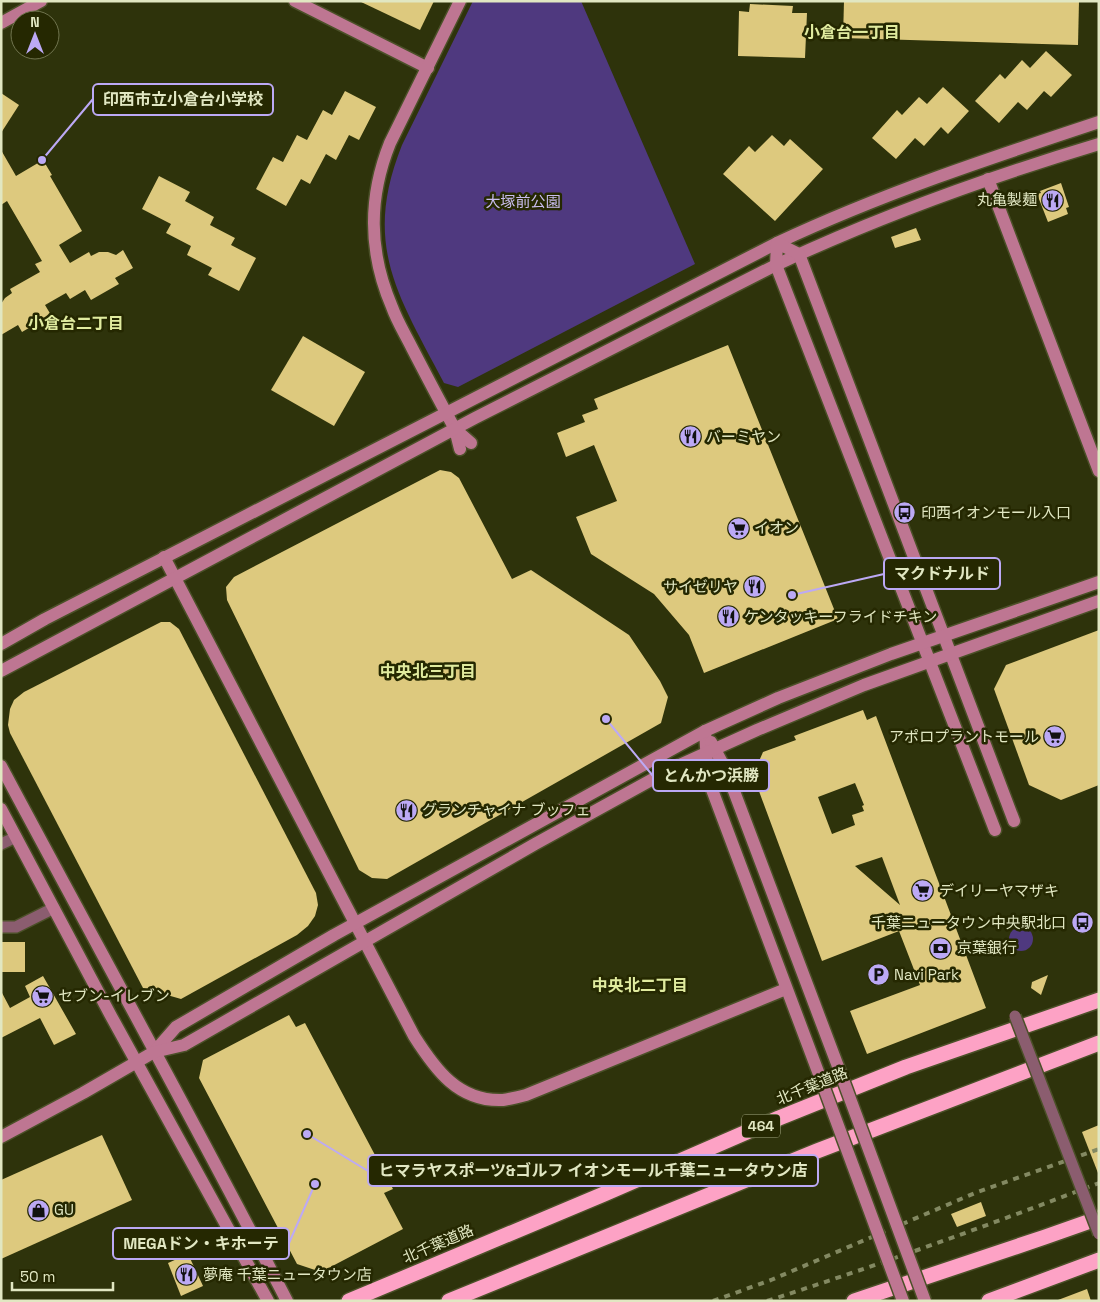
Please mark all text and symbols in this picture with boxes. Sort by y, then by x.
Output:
north arrow [10,10,60,60]
text: N [30,13,40,31]
district label: 小倉台一丁目 [804,22,900,43]
callout: 印西市立小倉台小学校 [93,84,273,115]
text: 印西市立小倉台小学校 [103,89,263,110]
restaurant icon: 丸亀製麺 [1041,188,1065,212]
place label: 丸亀製麺 [977,190,1037,209]
park label: 大塚前公園 [485,192,561,211]
district label: 小倉台二丁目 [28,313,124,334]
restaurant icon: バーミヤン [678,425,702,449]
place label: バーミヤン [706,427,781,446]
bus stop icon: 印西イオンモール入口 [893,501,917,525]
place label: 印西イオンモール入口 [921,503,1071,522]
supermarket icon: イオン [726,516,750,540]
place label: イオン [754,518,799,537]
callout: マクドナルド [884,558,1000,589]
text: マクドナルド [894,563,990,584]
restaurant icon: サイゼリヤ [742,575,766,599]
place label: サイゼリヤ [663,577,738,596]
restaurant icon: ケンタッキーフライドチキン [716,605,740,629]
place label: ケンタッキーフライドチキン [744,607,937,626]
district label: 中央北三丁目 [380,661,476,682]
supermarket icon: アポロプラントモール [1043,725,1067,749]
place label: アポロプラントモール [889,727,1039,746]
callout: とんかつ浜勝 [653,760,769,791]
text: とんかつ浜勝 [663,765,759,786]
restaurant icon: グランチャイナ ブッフェ [394,798,418,822]
place label: グランチャイナ ブッフェ [422,800,590,819]
supermarket icon: デイリーヤマザキ [911,879,935,903]
place label: デイリーヤマザキ [939,881,1059,900]
bus stop icon: 千葉ニュータウン中央駅北口 [1070,911,1094,935]
place label: 千葉ニュータウン中央駅北口 [871,913,1066,932]
bank icon: 京葉銀行 [929,936,953,960]
place label: 京葉銀行 [957,938,1017,957]
parking icon: Navi Park [866,963,890,987]
place label: Navi Park [894,965,959,984]
district label: 中央北二丁目 [592,975,688,996]
supermarket icon: セブン-イレブン [30,984,54,1008]
place label: セブン-イレブン [58,986,170,1005]
street label: 北千葉道路 [773,1063,850,1108]
road number: 464 [742,1114,780,1138]
callout: ヒマラヤスポーツ&ゴルフ イオンモール千葉ニュータウン店 [368,1155,818,1186]
text: ヒマラヤスポーツ&ゴルフ イオンモール千葉ニュータウン店 [378,1160,808,1181]
shop icon: GU [26,1198,50,1222]
place label: GU [54,1200,74,1219]
street label: 北千葉道路 [400,1220,476,1267]
callout: MEGAドン・キホーテ [113,1228,289,1259]
text: MEGAドン・キホーテ [123,1233,279,1254]
scale bar [12,1260,114,1292]
restaurant icon: 夢庵 千葉ニュータウン店 [175,1263,199,1287]
place label: 夢庵 千葉ニュータウン店 [203,1265,372,1284]
text: 50 m [20,1267,55,1286]

